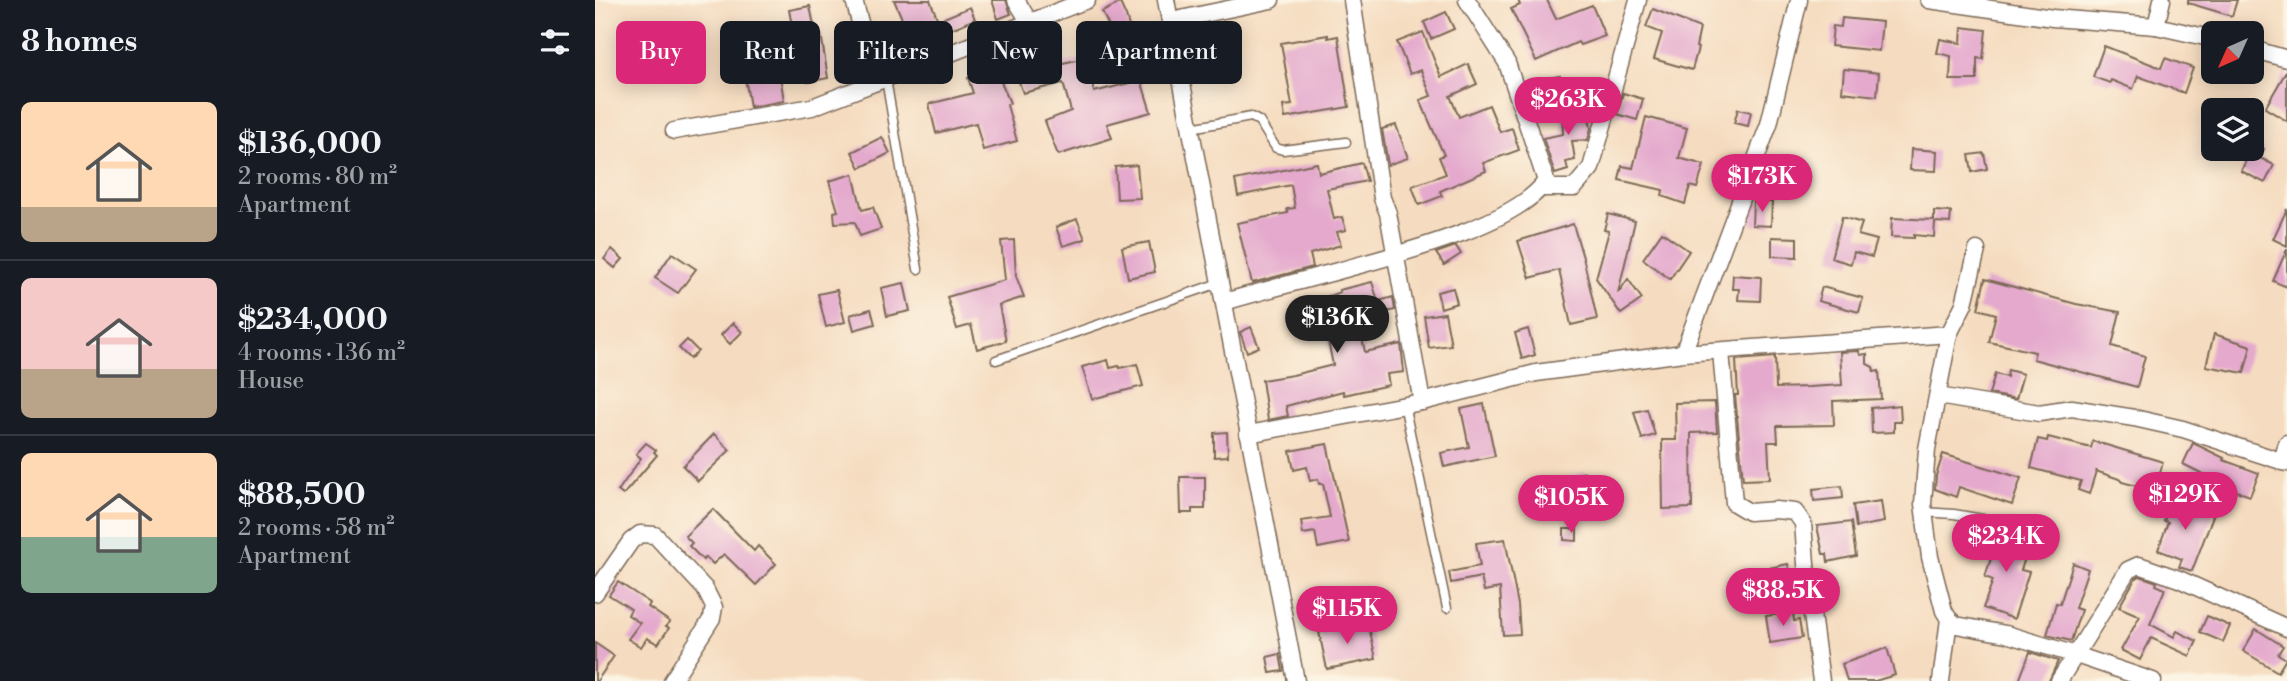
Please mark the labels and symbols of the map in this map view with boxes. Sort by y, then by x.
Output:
north arrow [2201,21,2265,84]
pin: $263K [1519,78,1617,137]
pin: $173K [1713,154,1811,214]
pin: $136K [1288,296,1386,355]
pin: $129K [2136,472,2234,532]
pin: $105K [1522,476,1620,535]
pin: $234K [1957,514,2055,574]
pin: $88.5K [1726,568,1840,628]
pin: $115K [1298,586,1396,646]

